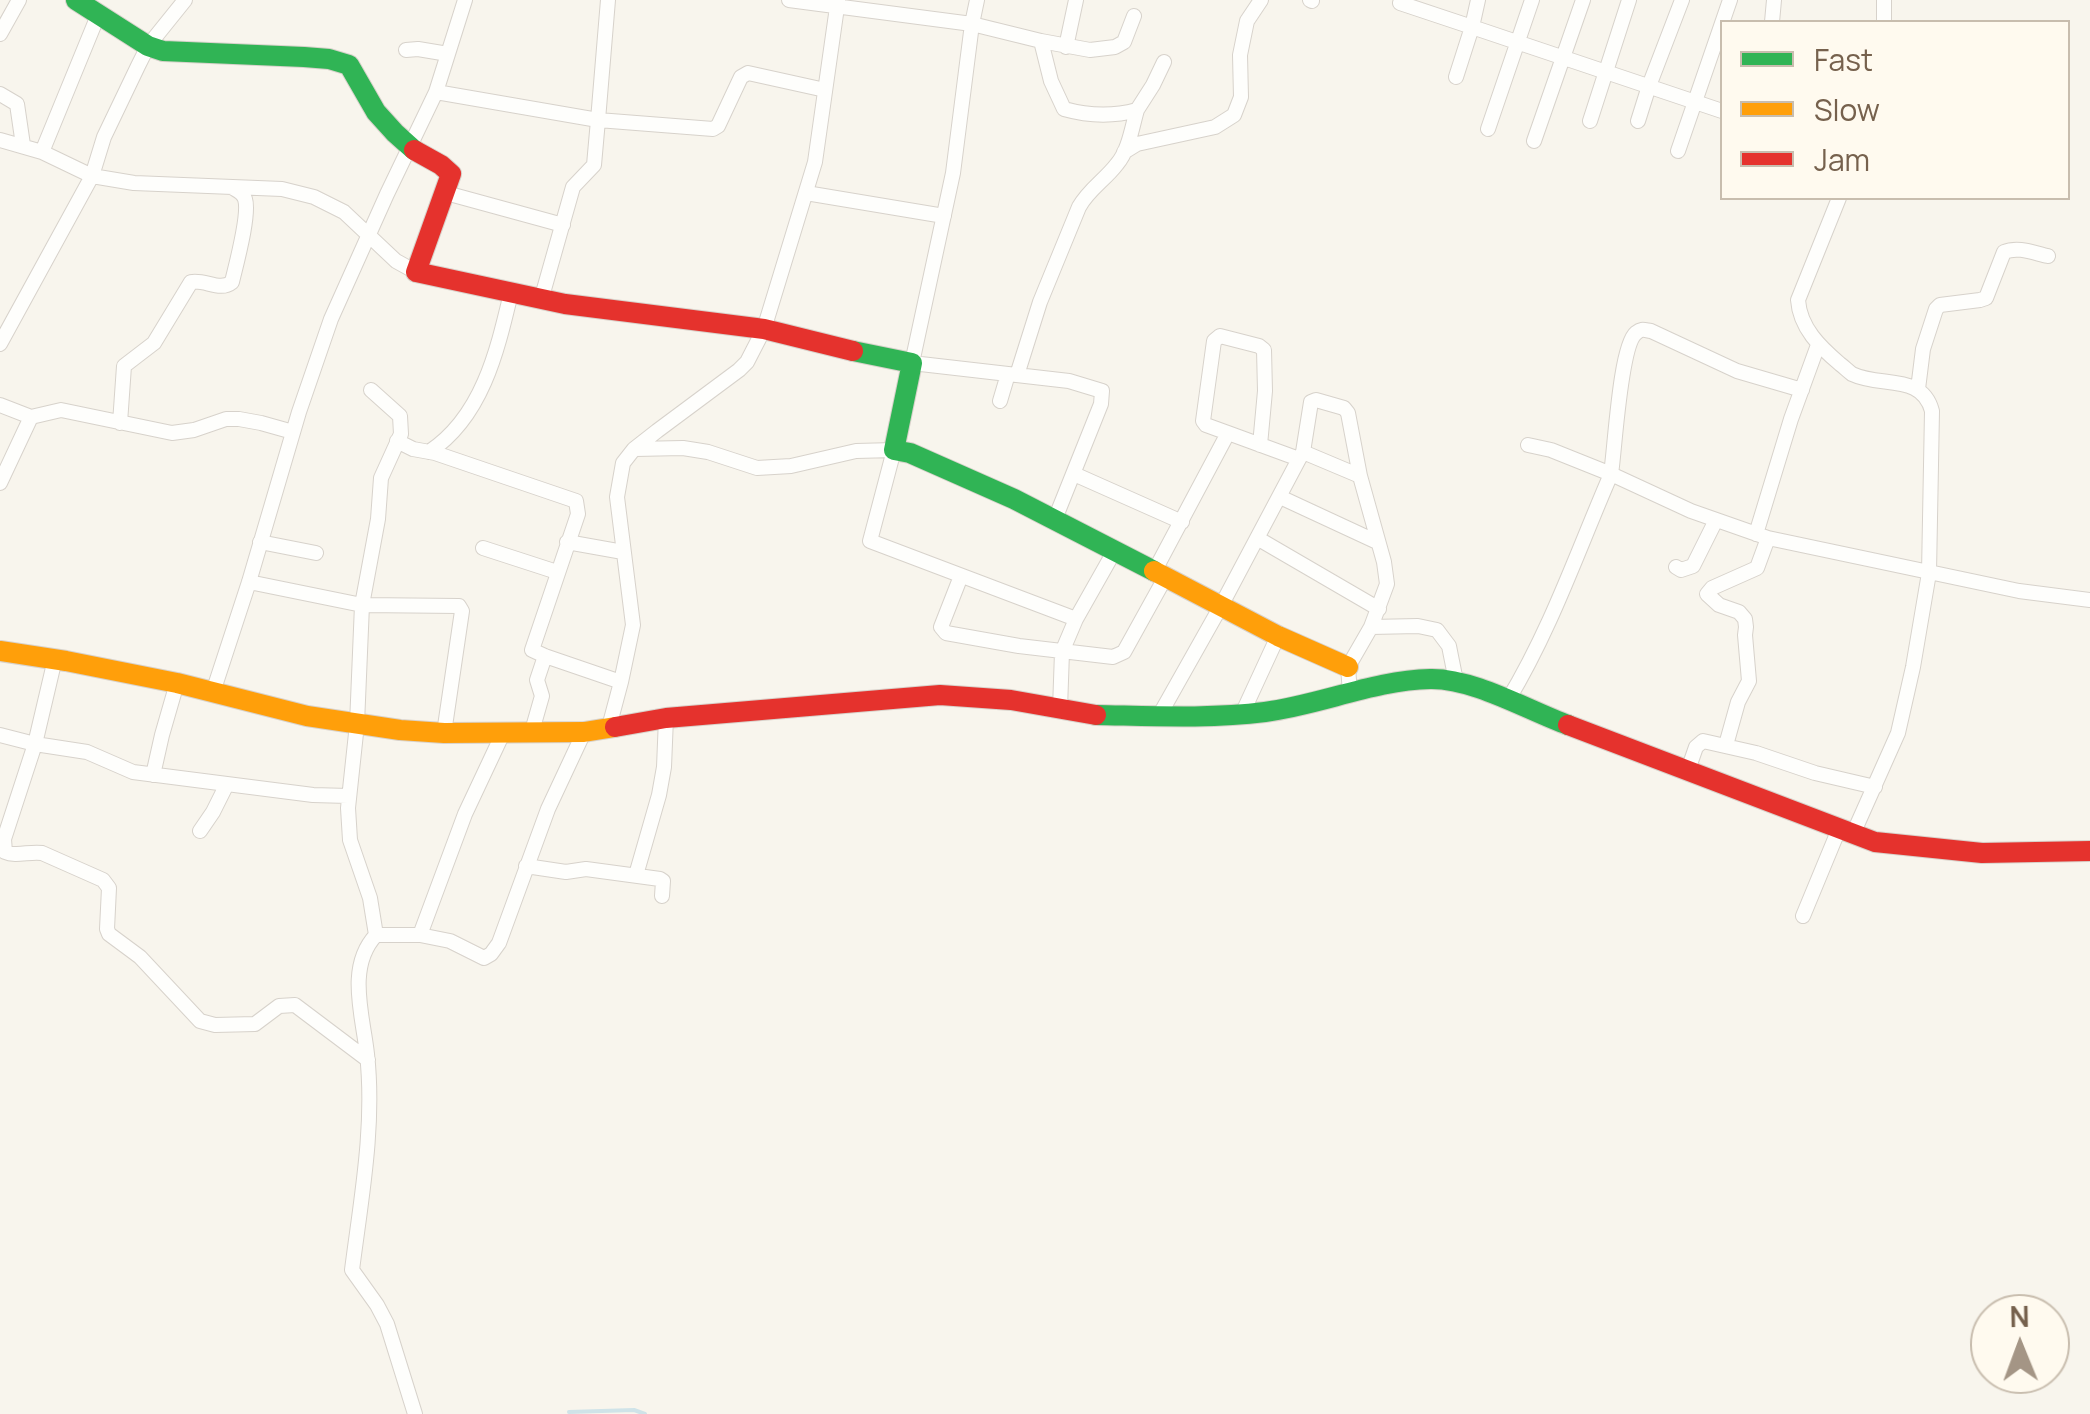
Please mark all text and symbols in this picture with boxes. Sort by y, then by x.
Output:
legend [1720,20,2070,200]
text: Fast [1814,39,1873,80]
text: Slow [1814,89,1880,130]
text: Jam [1814,139,1870,180]
north arrow [1970,1294,2070,1394]
text: N [2009,1297,2030,1335]

